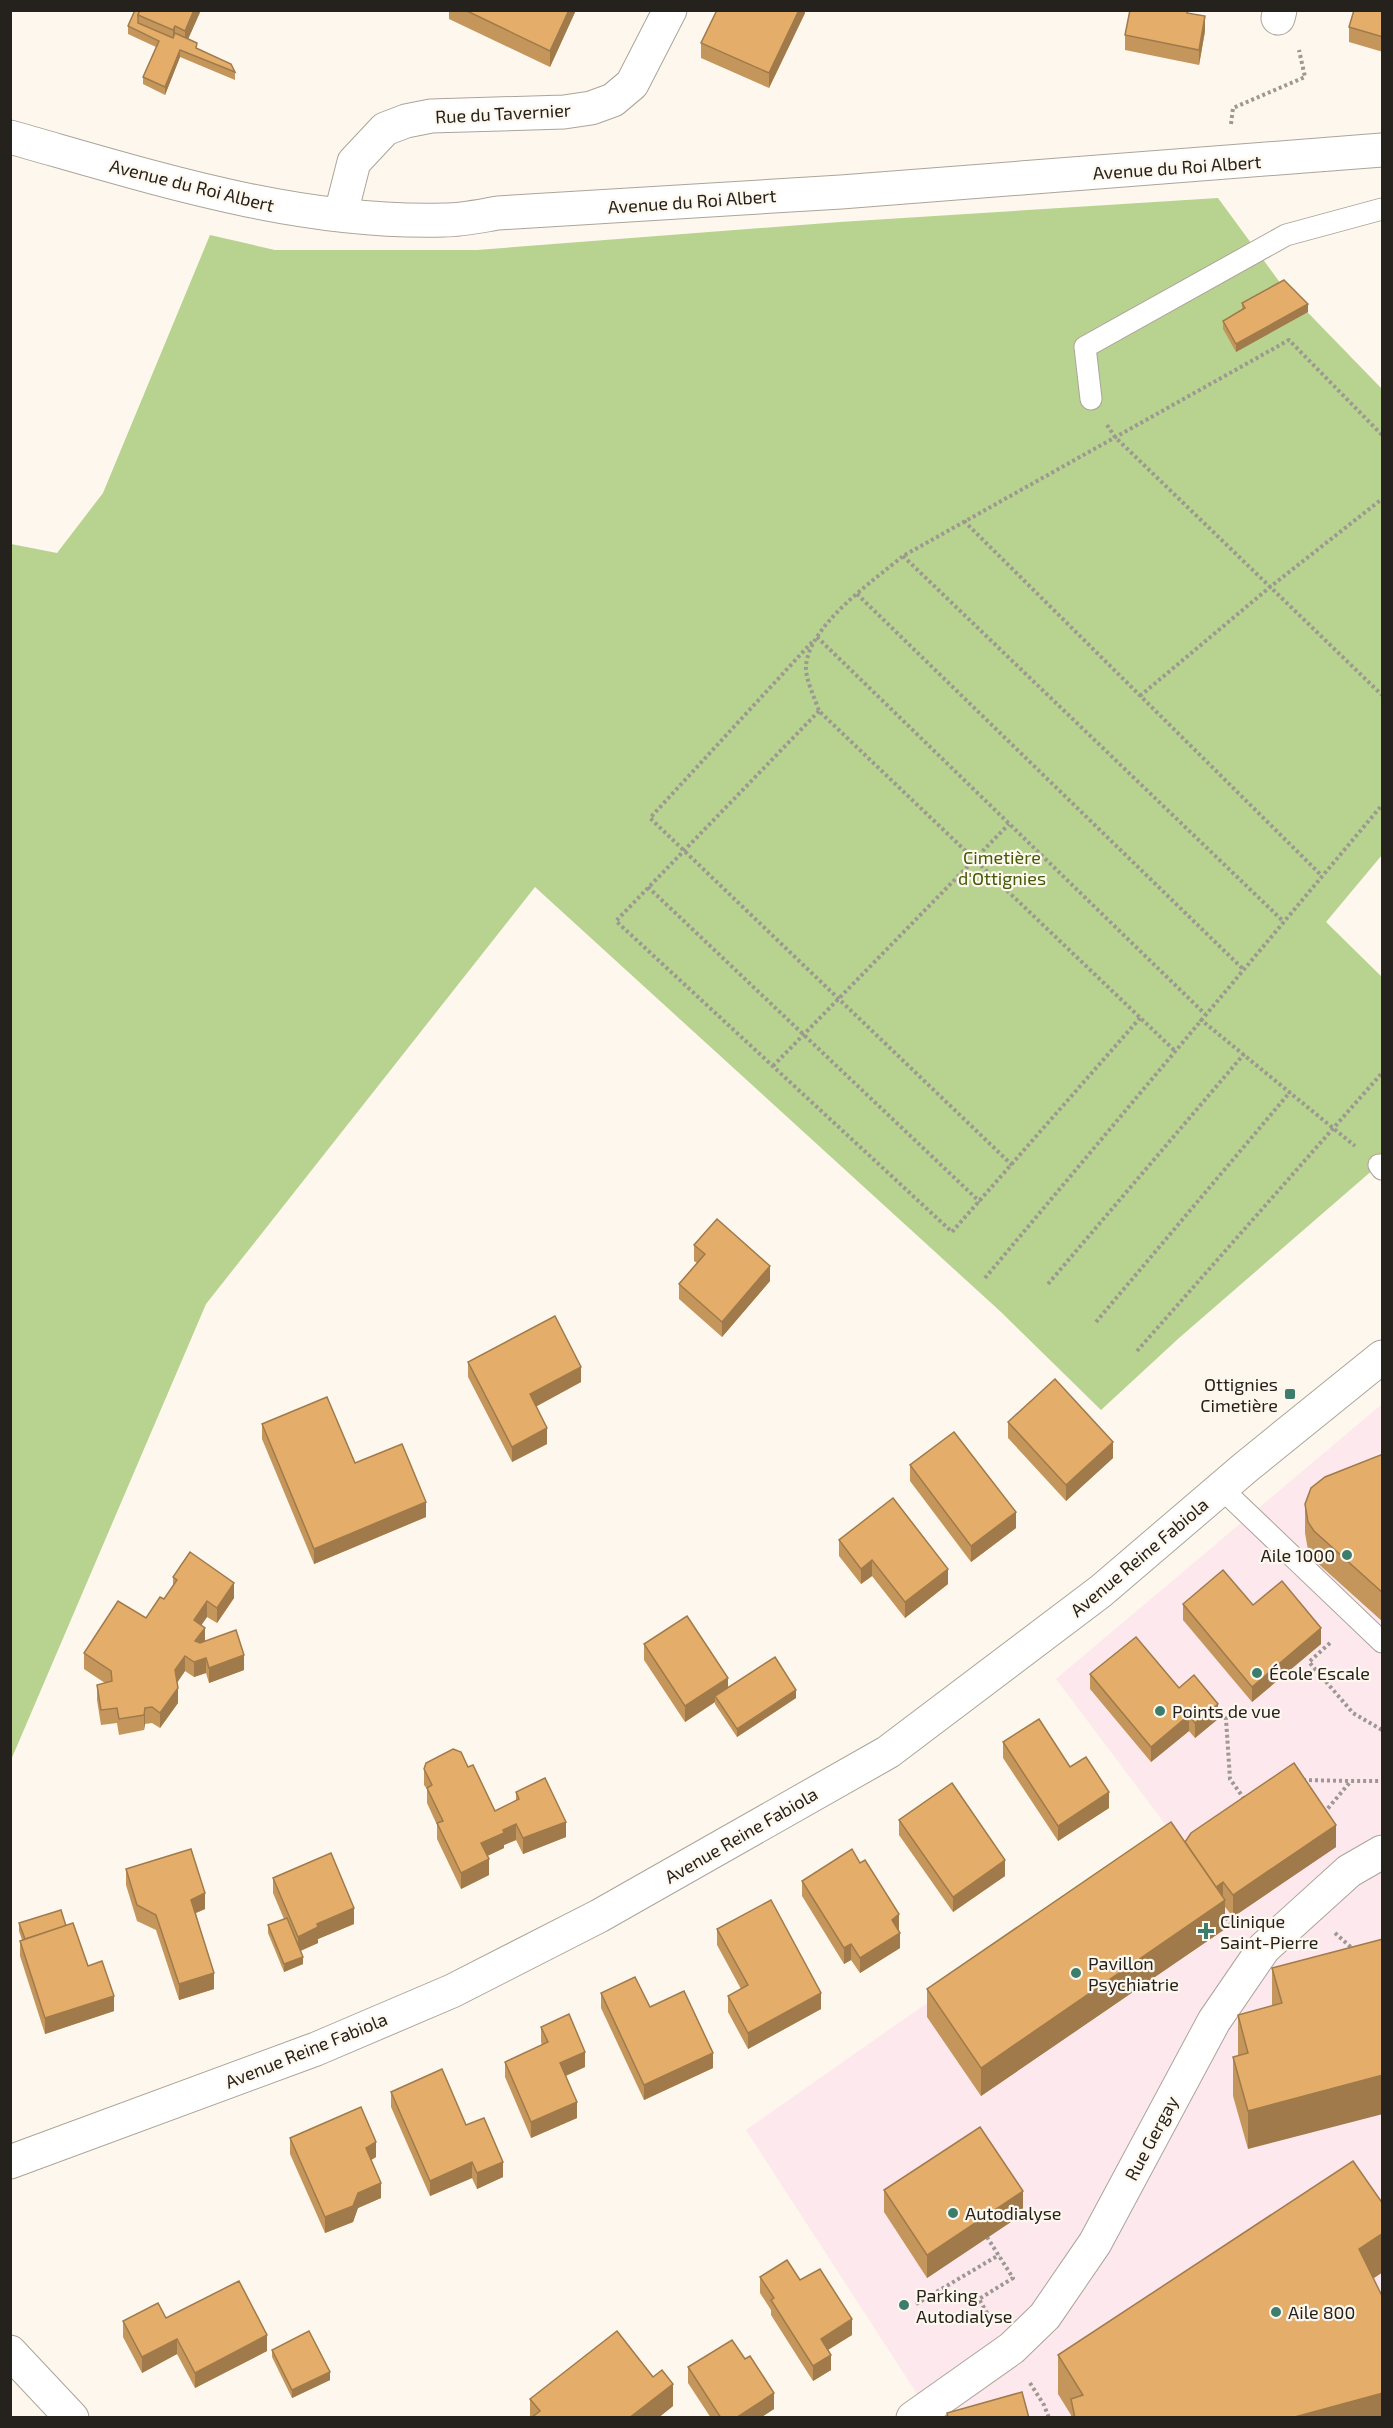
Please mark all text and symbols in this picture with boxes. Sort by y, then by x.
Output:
street label: Rue du Tavernier [435,98,571,128]
street label: Avenue du Roi Albert [1092,150,1262,184]
street label: Avenue du Roi Albert [107,154,277,216]
street label: Avenue du Roi Albert [607,184,777,218]
park label: Cimetière d'Ottignies [958,846,1046,889]
place label: Ottignies Cimetière [1200,1373,1278,1416]
marker: Ottignies Cimetière [1283,1387,1297,1401]
street label: Avenue Reine Fabiola [1066,1493,1212,1621]
place label: Aile 1000 [1261,1544,1335,1566]
marker: Aile 1000 [1340,1548,1354,1562]
place label: École Escale [1269,1662,1370,1684]
marker: École Escale [1250,1666,1264,1680]
place label: Points de vue [1172,1700,1281,1722]
marker: Points de vue [1153,1704,1167,1718]
street label: Avenue Reine Fabiola [661,1782,821,1888]
place label: Clinique Saint-Pierre [1220,1910,1318,1953]
marker: Clinique Saint-Pierre [1197,1922,1215,1940]
place label: Pavillon Psychiatrie [1088,1952,1179,1995]
marker: Pavillon Psychiatrie [1069,1966,1083,1980]
street label: Avenue Reine Fabiola [222,2007,390,2093]
street label: Rue Gergay [1120,2092,1183,2184]
place label: Autodialyse [965,2202,1061,2224]
marker: Autodialyse [946,2206,960,2220]
place label: Parking Autodialyse [916,2284,1012,2327]
marker: Parking Autodialyse [897,2298,911,2312]
place label: Aile 800 [1288,2301,1355,2323]
marker: Aile 800 [1269,2305,1283,2319]

